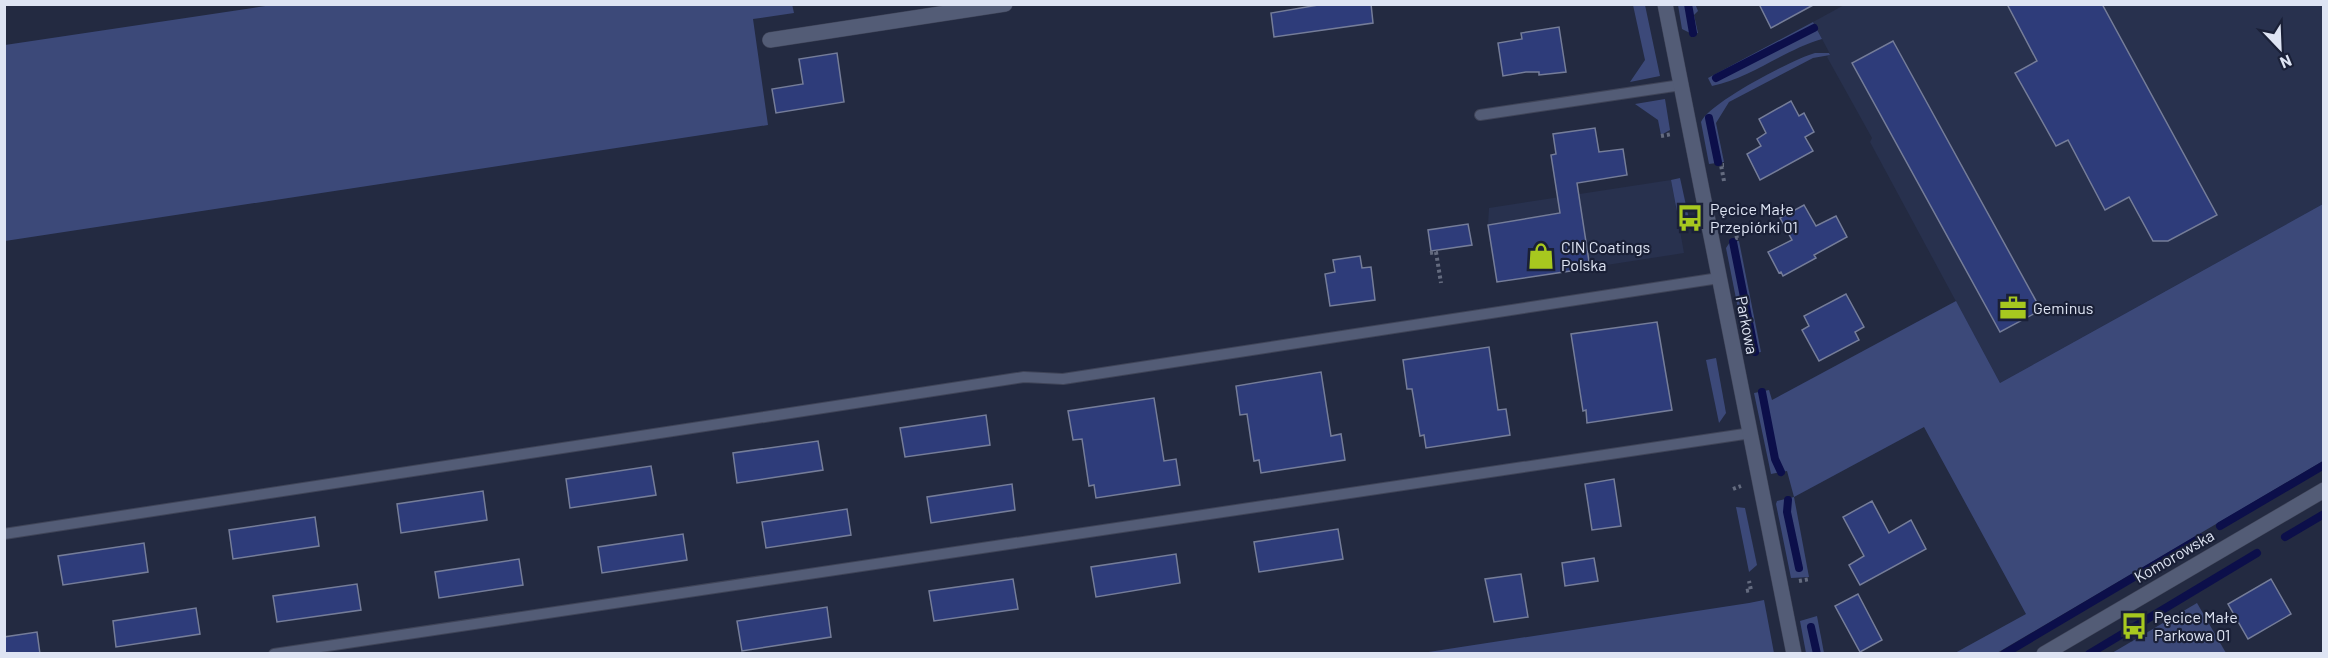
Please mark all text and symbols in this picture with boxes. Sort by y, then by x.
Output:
north arrow [2250,18,2310,78]
text: N [2277,51,2295,73]
place label: Pęcice Małe Przepiórki 01 [1710,199,1798,236]
bus stop icon: Pęcice Małe Przepiórki 01 [1675,203,1705,233]
place label: CIN Coatings Polska [1561,237,1650,274]
shop icon: CIN Coatings Polska [1526,241,1556,271]
office icon: Geminus [1998,293,2028,323]
street label: Parkowa [1733,294,1762,356]
place label: Geminus [2033,298,2094,317]
street label: Komorowska [2130,525,2217,586]
place label: Pęcice Małe Parkowa 01 [2154,607,2238,644]
bus stop icon: Pęcice Małe Parkowa 01 [2119,611,2149,641]

